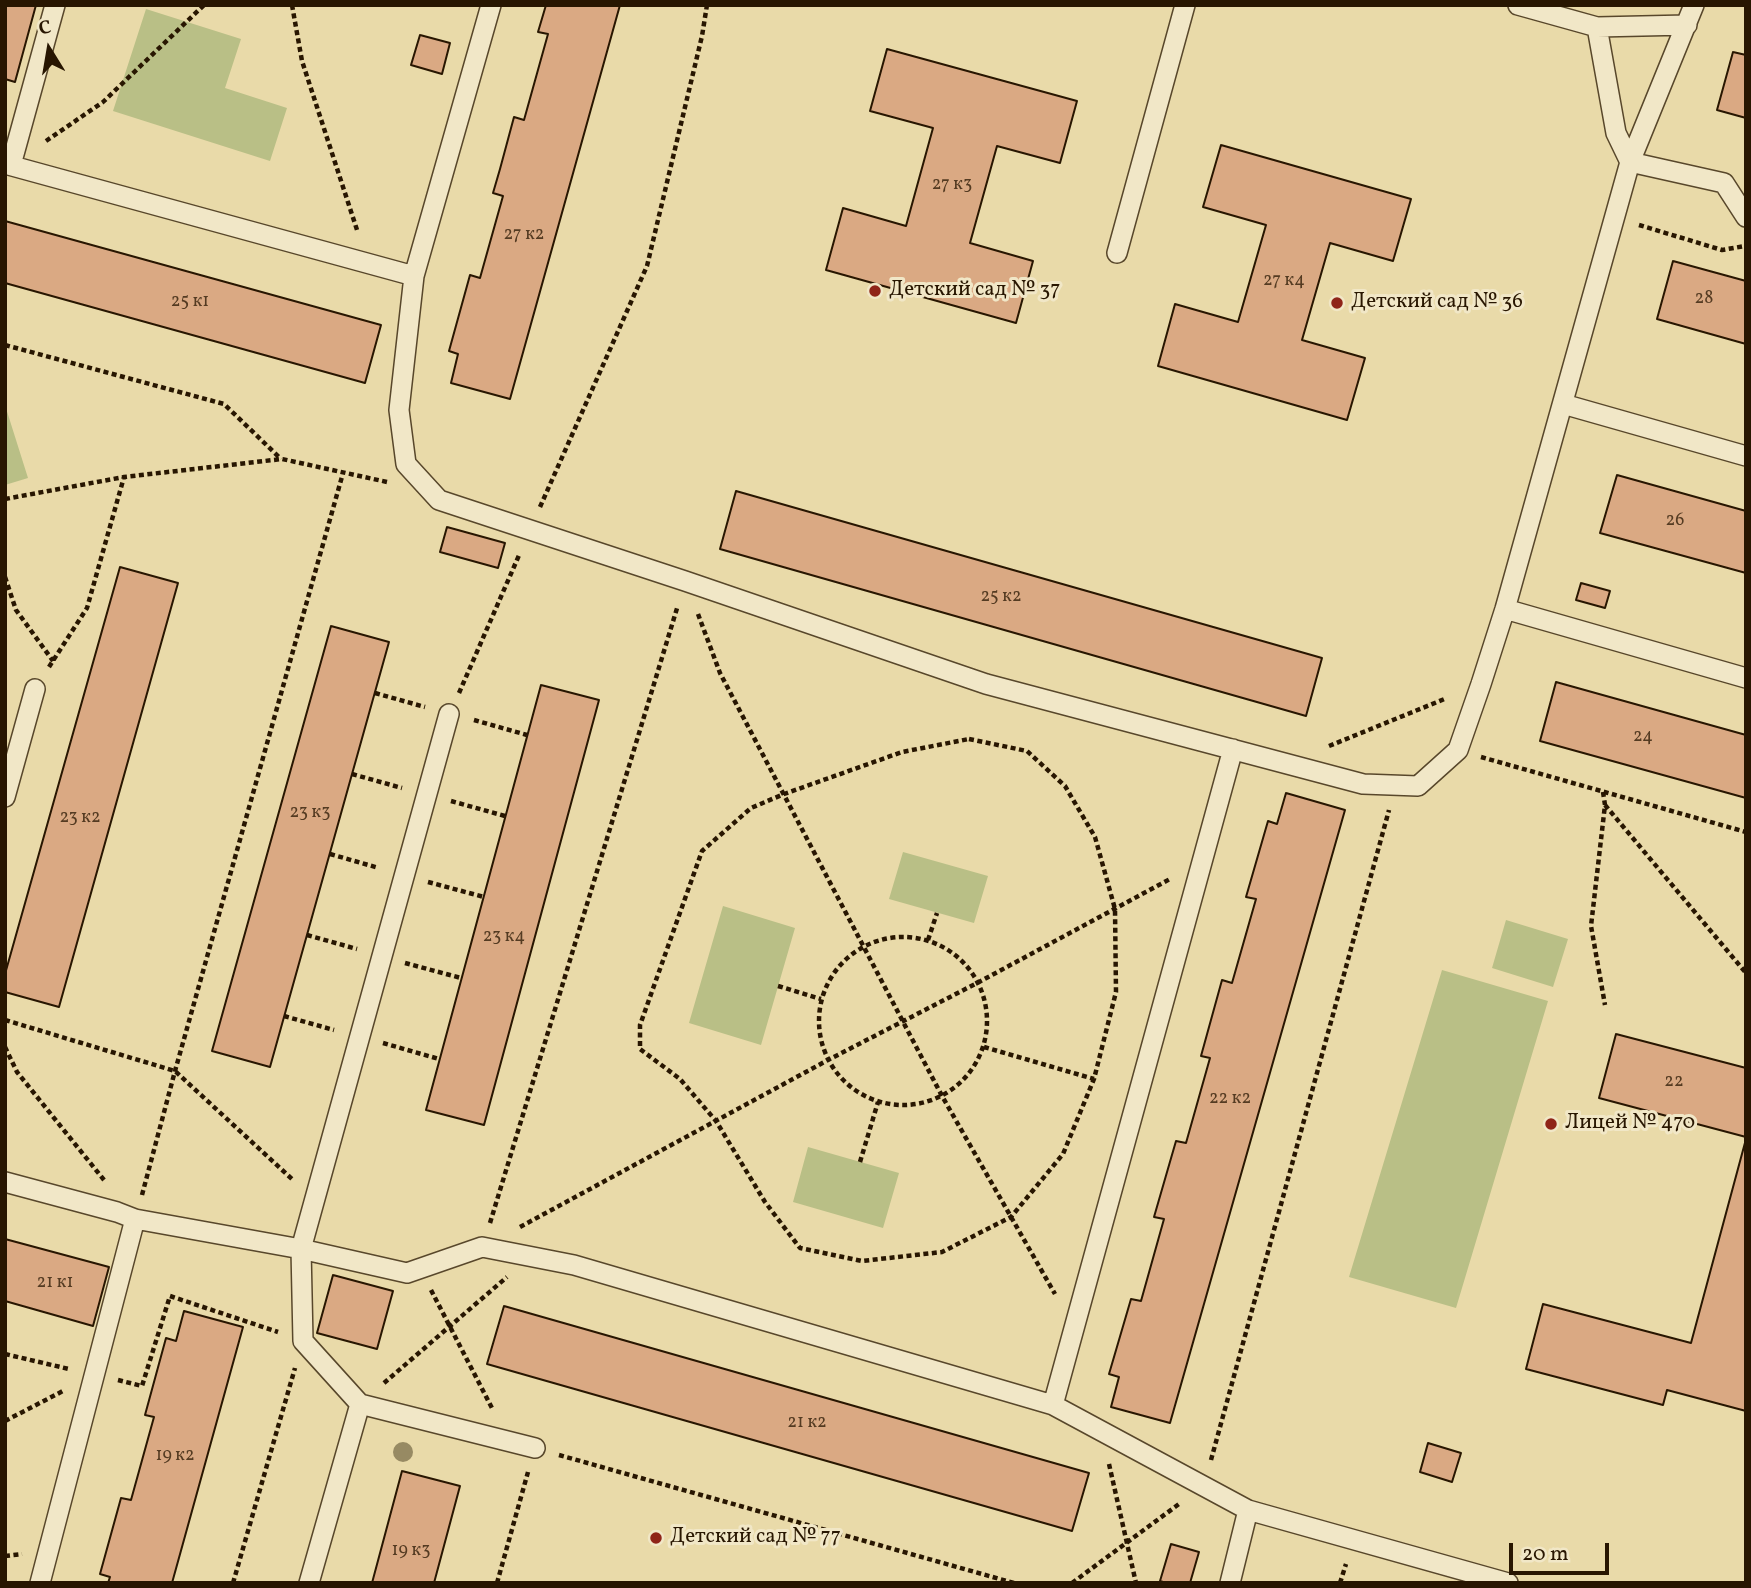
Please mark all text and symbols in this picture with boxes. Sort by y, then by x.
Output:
north arrow [14,14,84,84]
text: С [37,14,53,42]
house number: 27 к3 [932,175,972,197]
house number: 27 к2 [504,225,544,247]
house number: 27 к4 [1263,271,1305,293]
place label: Детский сад № 37 [889,278,1061,304]
marker: Детский сад № 37 [867,283,883,299]
house number: 28 [1695,289,1713,311]
place label: Детский сад № 36 [1351,290,1523,316]
house number: 25 к1 [171,292,209,314]
marker: Детский сад № 36 [1329,295,1345,311]
house number: 26 [1666,511,1684,533]
house number: 25 к2 [980,587,1022,609]
house number: 24 [1633,727,1653,749]
house number: 23 к3 [290,803,330,825]
house number: 23 к2 [59,808,101,830]
house number: 23 к4 [483,927,525,949]
house number: 22 [1664,1072,1684,1094]
house number: 22 к2 [1209,1089,1251,1111]
place label: Лицей № 470 [1565,1111,1695,1137]
marker: Лицей № 470 [1543,1116,1559,1132]
house number: 21 к1 [37,1273,73,1295]
house number: 21 к2 [787,1413,827,1435]
house number: 19 к2 [155,1446,195,1468]
place label: Детский сад № 77 [670,1525,841,1551]
scale bar [1513,1528,1613,1572]
marker: Детский сад № 77 [648,1530,664,1546]
text: 20 m [1522,1540,1568,1569]
house number: 19 к3 [392,1541,430,1563]

